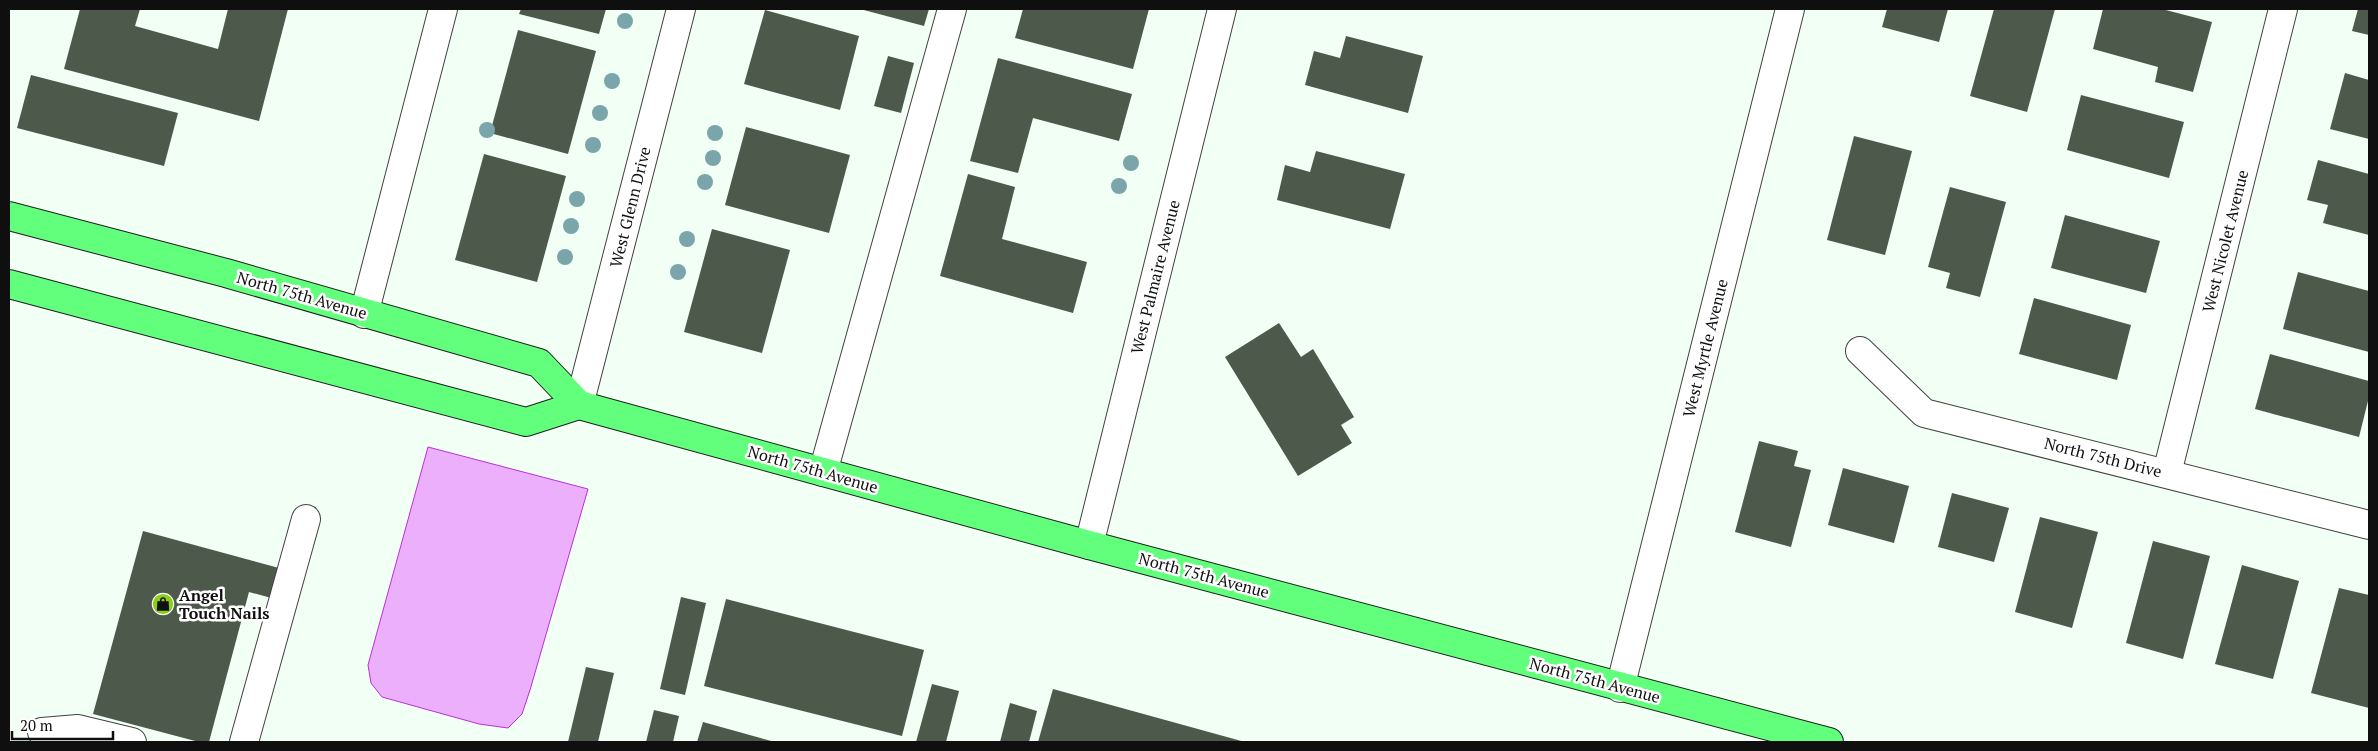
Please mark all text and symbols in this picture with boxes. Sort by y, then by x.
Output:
street label: West Glenn Drive [604,144,656,270]
street label: West Nicolet Avenue [2197,167,2253,315]
street label: West Palmaire Avenue [1125,198,1185,356]
street label: North 75th Avenue [234,266,370,324]
street label: West Myrtle Avenue [1677,277,1733,419]
street label: North 75th Drive [2042,432,2164,482]
street label: North 75th Avenue [745,440,881,498]
street label: North 75th Avenue [1136,547,1272,603]
place label: Angel Touch Nails [179,584,269,624]
shop icon: Angel Touch Nails [151,592,175,616]
street label: North 75th Avenue [1527,652,1663,708]
scale bar [12,708,114,740]
text: 20 m [20,715,53,735]

